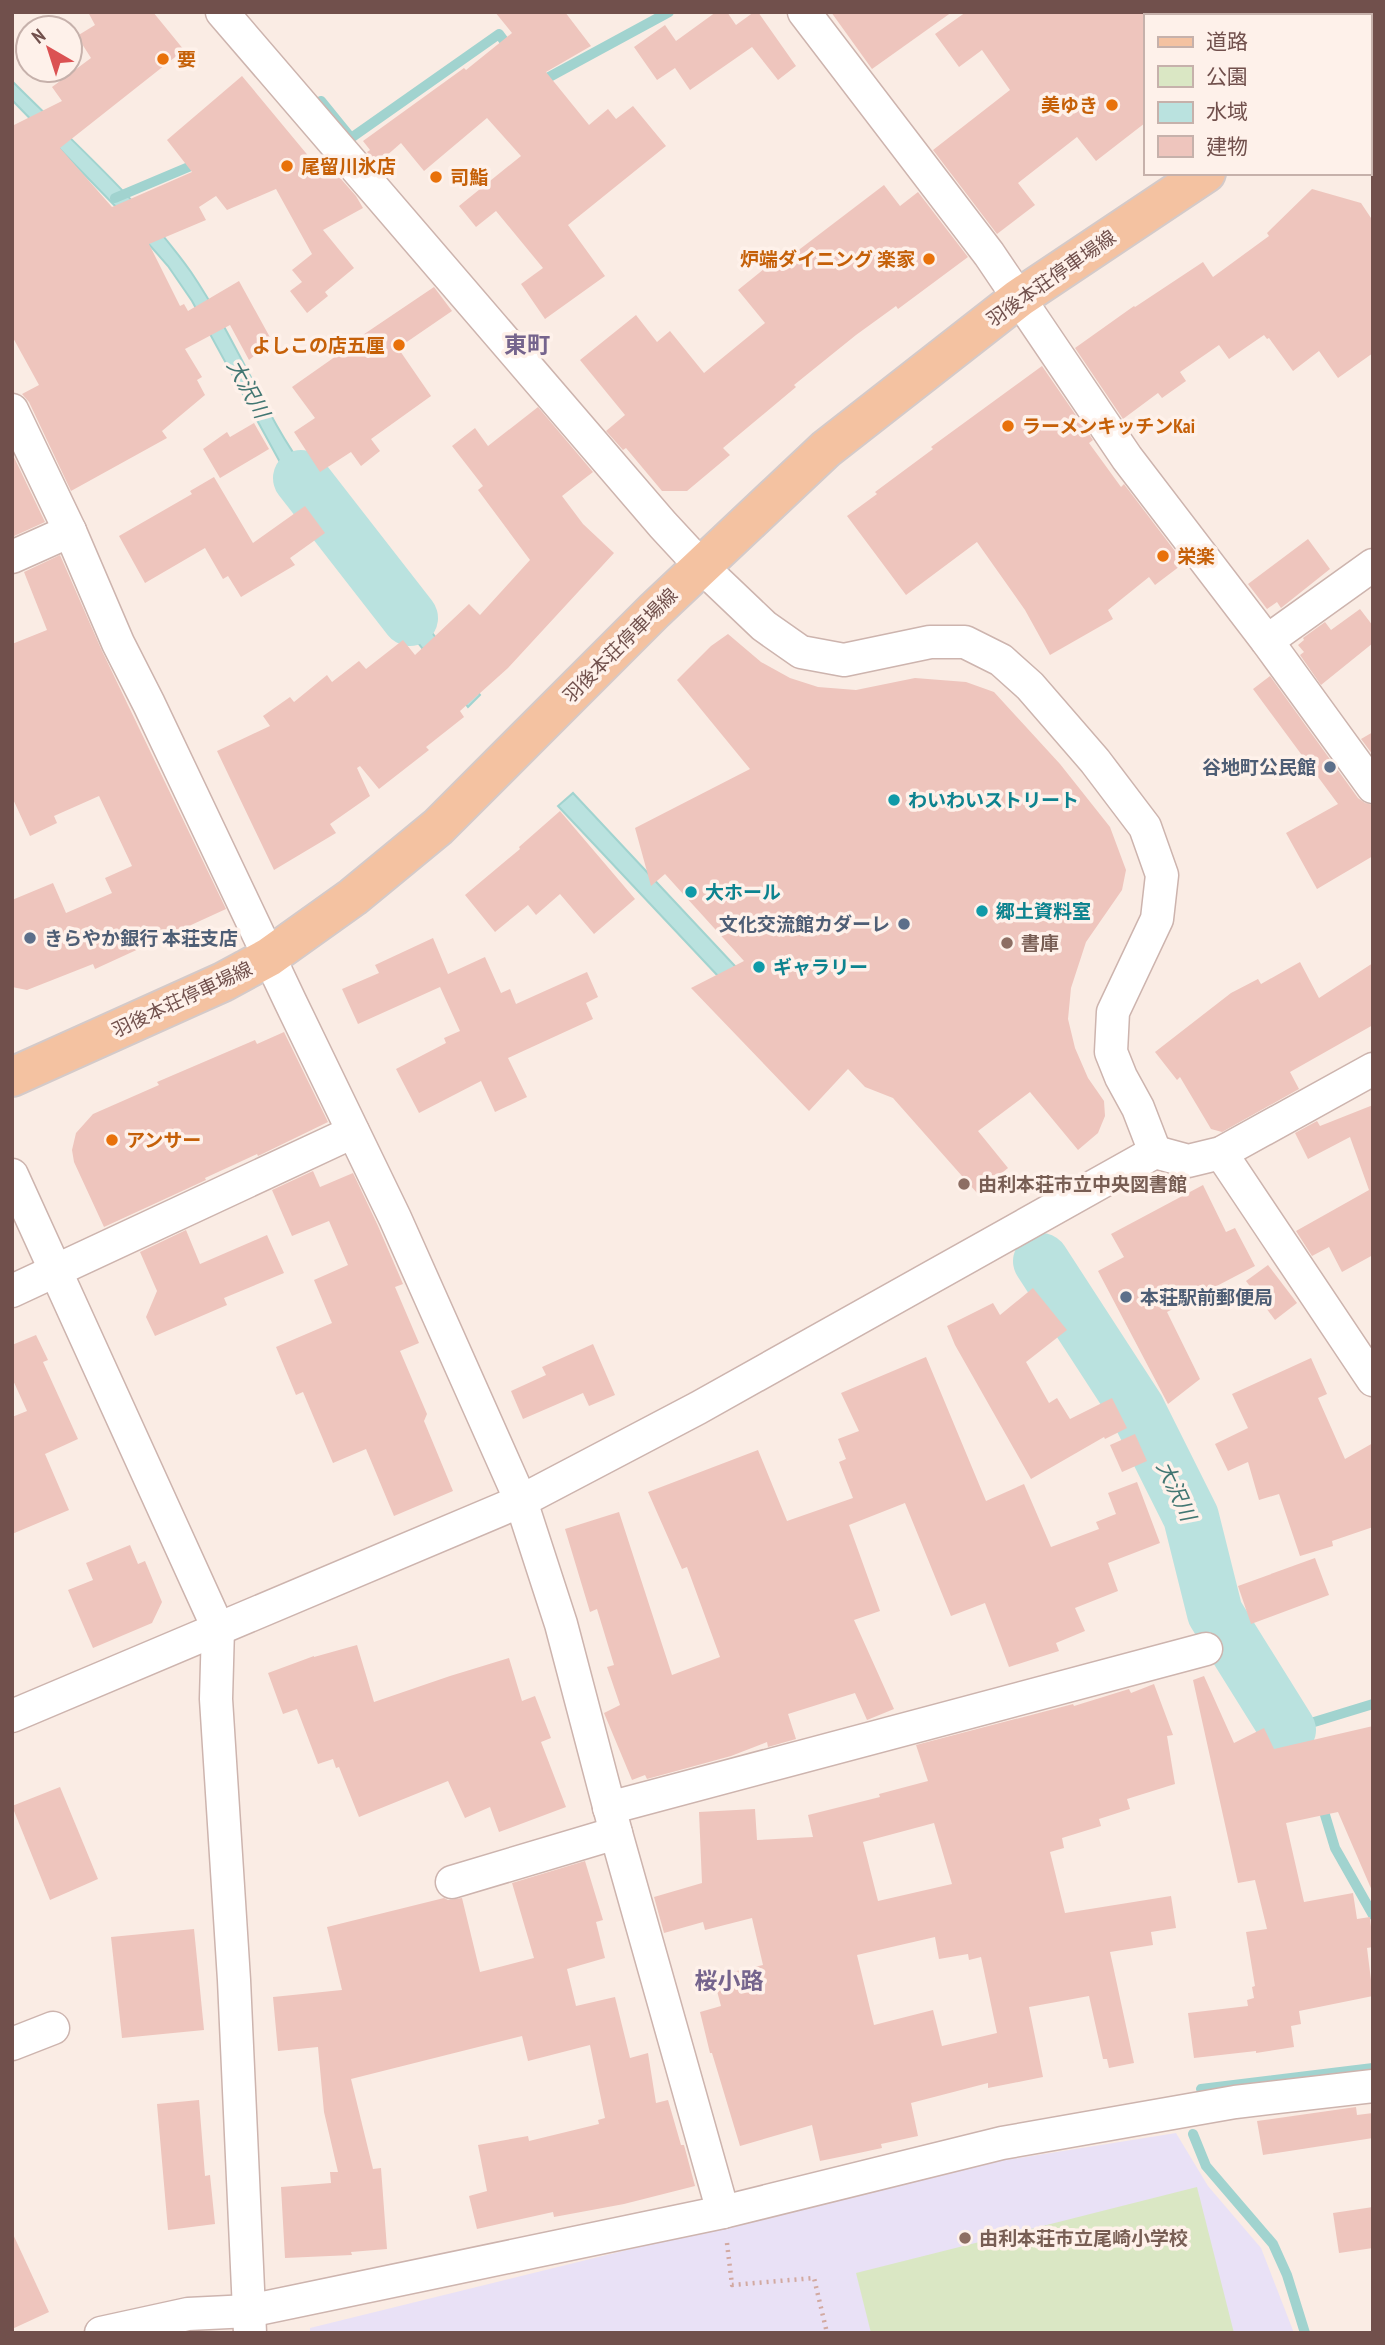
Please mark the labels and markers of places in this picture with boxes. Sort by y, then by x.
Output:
place label: 要 [177,47,196,71]
marker: 要 [155,51,171,67]
place label: 美ゆき [1041,93,1098,117]
marker: 美ゆき [1104,97,1120,113]
place label: 尾留川氷店 [301,154,396,178]
marker: 尾留川氷店 [279,158,295,174]
place label: 司鮨 [450,165,488,189]
marker: 司鮨 [428,169,444,185]
place label: 炉端ダイニング 楽家 [740,247,915,271]
marker: 炉端ダイニング 楽家 [921,251,937,267]
place label: よしこの店五厘 [252,333,385,357]
marker: よしこの店五厘 [391,337,407,353]
place label: ラーメンキッチンKai [1022,414,1195,438]
marker: ラーメンキッチンKai [1000,418,1016,434]
place label: 栄楽 [1177,544,1215,568]
marker: 栄楽 [1155,548,1171,564]
place label: 谷地町公民館 [1202,755,1316,779]
marker: 谷地町公民館 [1322,759,1338,775]
place label: わいわいストリート [908,788,1079,812]
marker: わいわいストリート [886,792,902,808]
place label: 大ホール [705,880,781,904]
marker: 大ホール [683,884,699,900]
place label: 郷土資料室 [996,899,1091,923]
marker: 郷土資料室 [974,903,990,919]
place label: 文化交流館カダーレ [719,912,890,936]
marker: 文化交流館カダーレ [896,916,912,932]
place label: きらやか銀行 本荘支店 [44,926,238,950]
marker: きらやか銀行 本荘支店 [22,930,38,946]
place label: 書庫 [1021,931,1059,955]
marker: 書庫 [999,935,1015,951]
place label: ギャラリー [773,955,868,979]
marker: ギャラリー [751,959,767,975]
place label: アンサー [126,1128,201,1152]
marker: アンサー [104,1132,120,1148]
place label: 由利本荘市立中央図書館 [978,1172,1187,1196]
marker: 由利本荘市立中央図書館 [956,1176,972,1192]
place label: 本荘駅前郵便局 [1140,1285,1273,1309]
marker: 本荘駅前郵便局 [1118,1289,1134,1305]
place label: 由利本荘市立尾崎小学校 [979,2226,1188,2250]
marker: 由利本荘市立尾崎小学校 [957,2230,973,2246]

